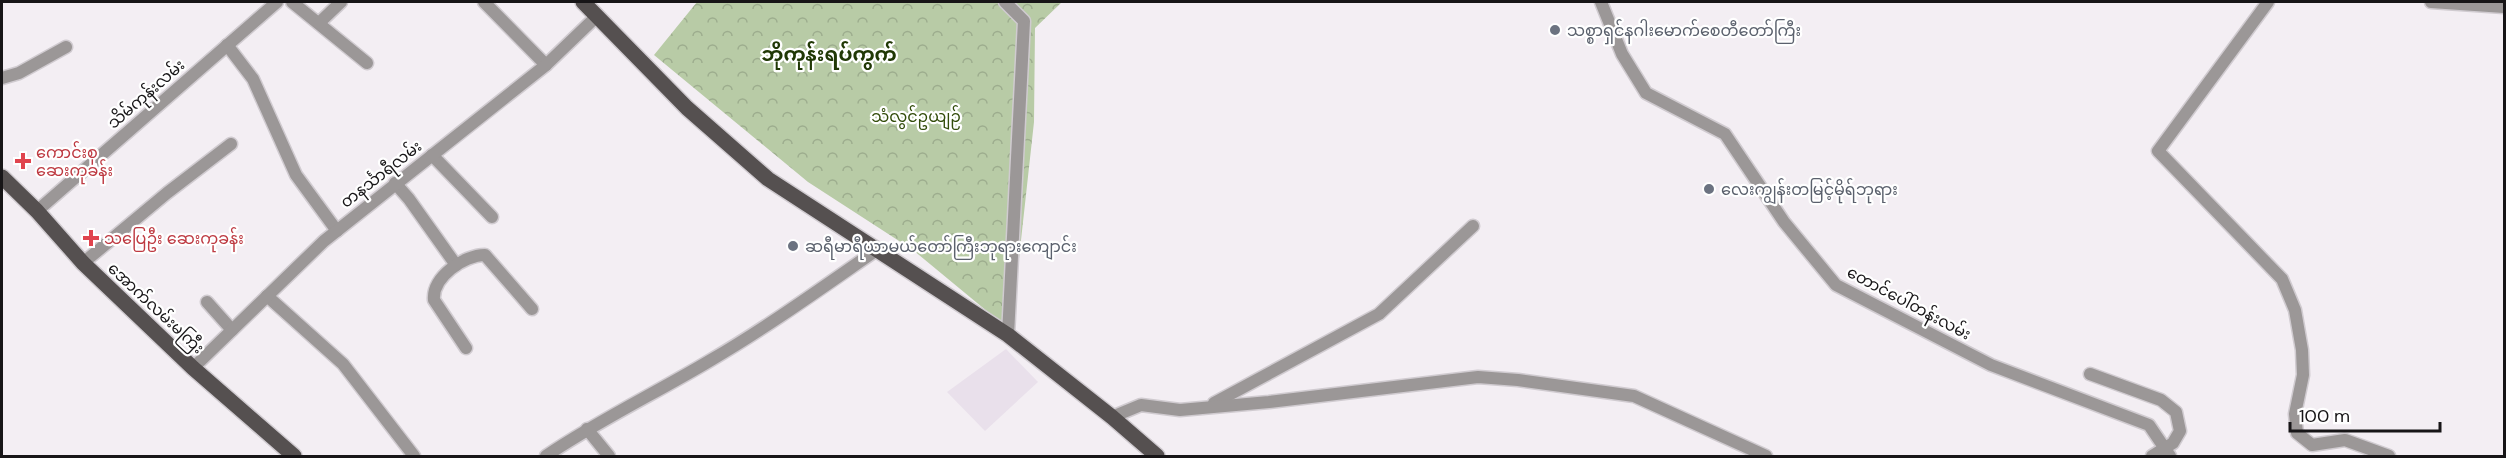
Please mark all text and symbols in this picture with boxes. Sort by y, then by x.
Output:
place label: သစ္စာရှင်နဂါးမောက်စေတီတော်ကြီး [1567,19,1801,45]
marker: သစ္စာရှင်နဂါးမောက်စေတီတော်ကြီး [1548,23,1562,37]
district label: ဘိုကုန်းရပ်ကွက် [761,41,897,70]
street label: သိမ်ကုန်းလမ်း [102,54,192,136]
park label: သံလွင်ဥယျဉ် [871,105,961,130]
street label: တနင်္သာရီလမ်း [335,135,428,215]
place label: ကောင်းစု ဆေးကုခန်း [36,141,113,185]
marker: ကောင်းစု ဆေးကုခန်း [14,152,32,170]
place label: လေးကျွန်းတမြင့်မိုရ်ဘုရား [1721,178,1898,205]
marker: လေးကျွန်းတမြင့်မိုရ်ဘုရား [1702,182,1716,196]
place label: သပြေဦး ဆေးကုခန်း [104,227,244,253]
marker: သပြေဦး ဆေးကုခန်း [82,229,100,247]
place label: ဆရီမာရီယာမယ်တော်ကြီးဘုရားကျောင်း [805,235,1077,261]
marker: ဆရီမာရီယာမယ်တော်ကြီးဘုရားကျောင်း [786,239,800,253]
street label: အောက်လမ်းမကြီး [101,257,209,360]
street label: တောင်ပေါ်တန်းလမ်း [1842,261,1975,347]
scale bar [2290,395,2440,433]
text: 100 m [2299,404,2350,428]

